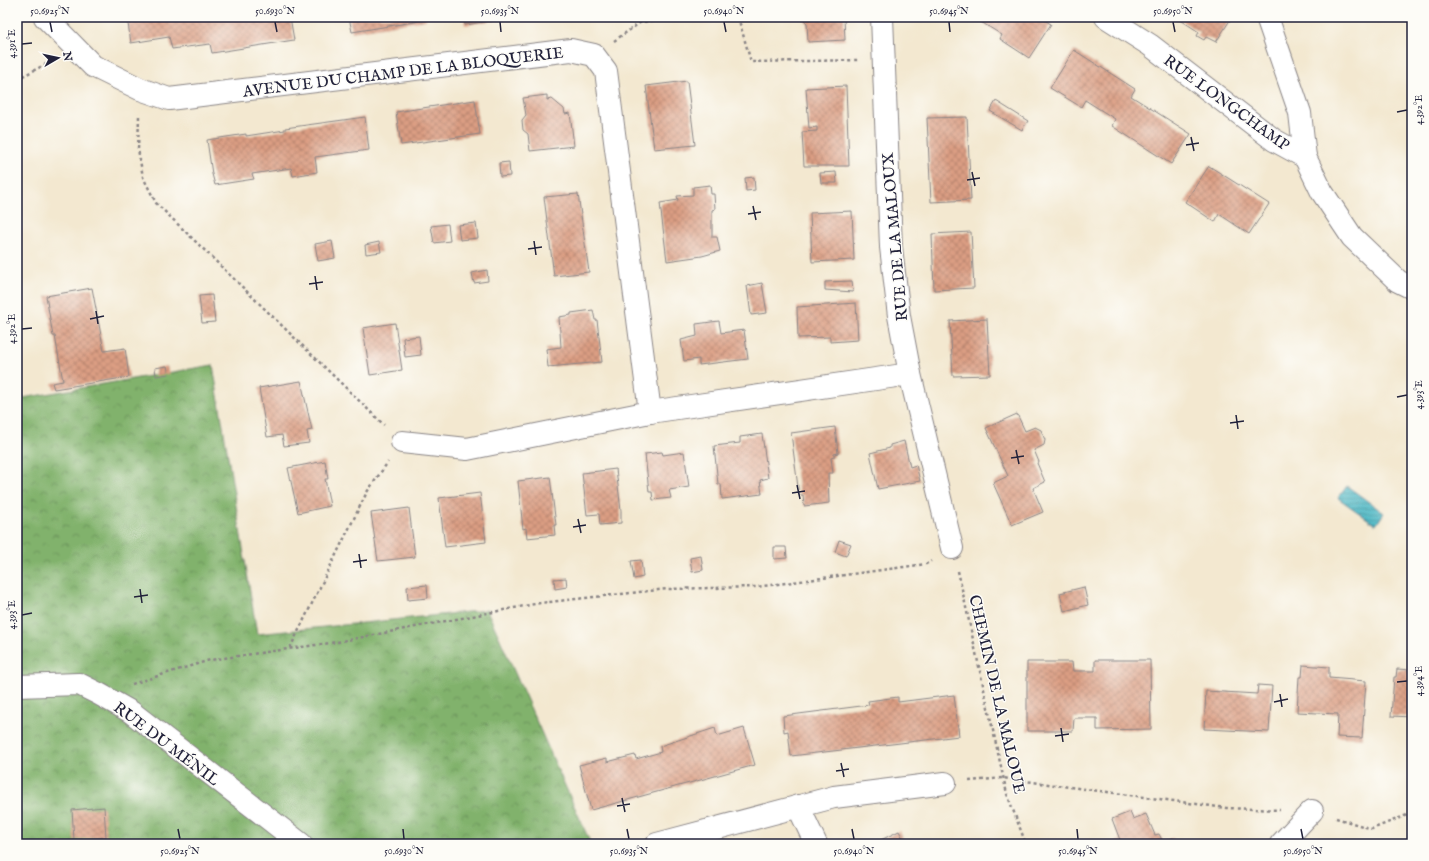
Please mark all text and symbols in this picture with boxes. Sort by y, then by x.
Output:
text: 50.6925°N [30,5,70,18]
text: 50.6930°N [255,5,295,18]
text: 50.6935°N [481,5,520,18]
text: 50.6940°N [704,5,745,18]
text: 50.6945°N [929,5,969,18]
text: 50.6950°N [1153,5,1193,18]
text: 4.391°E [6,29,19,59]
north arrow [38,38,78,78]
street label: AVENUE DU CHAMP DE LA BLOQUERIE [241,43,565,103]
text: N [59,50,75,63]
street label: RUE LONGCHAMP [1159,51,1293,156]
text: 4.392°E [1413,95,1426,125]
street label: RUE DE LA MALOUX [879,152,913,322]
text: 4.392°E [6,314,19,344]
text: 4.393°E [1413,380,1426,410]
street label: CHEMIN DE LA MALOUE [963,593,1029,796]
text: 4.393°E [6,600,19,630]
text: 4.394°E [1413,666,1426,696]
street label: RUE DU MÉNIL [109,697,224,791]
text: 50.6925°N [160,845,200,858]
text: 50.6930°N [384,845,424,858]
text: 50.6935°N [610,845,649,858]
text: 50.6940°N [834,845,875,858]
text: 50.6945°N [1058,845,1098,858]
text: 50.6950°N [1283,845,1323,858]

